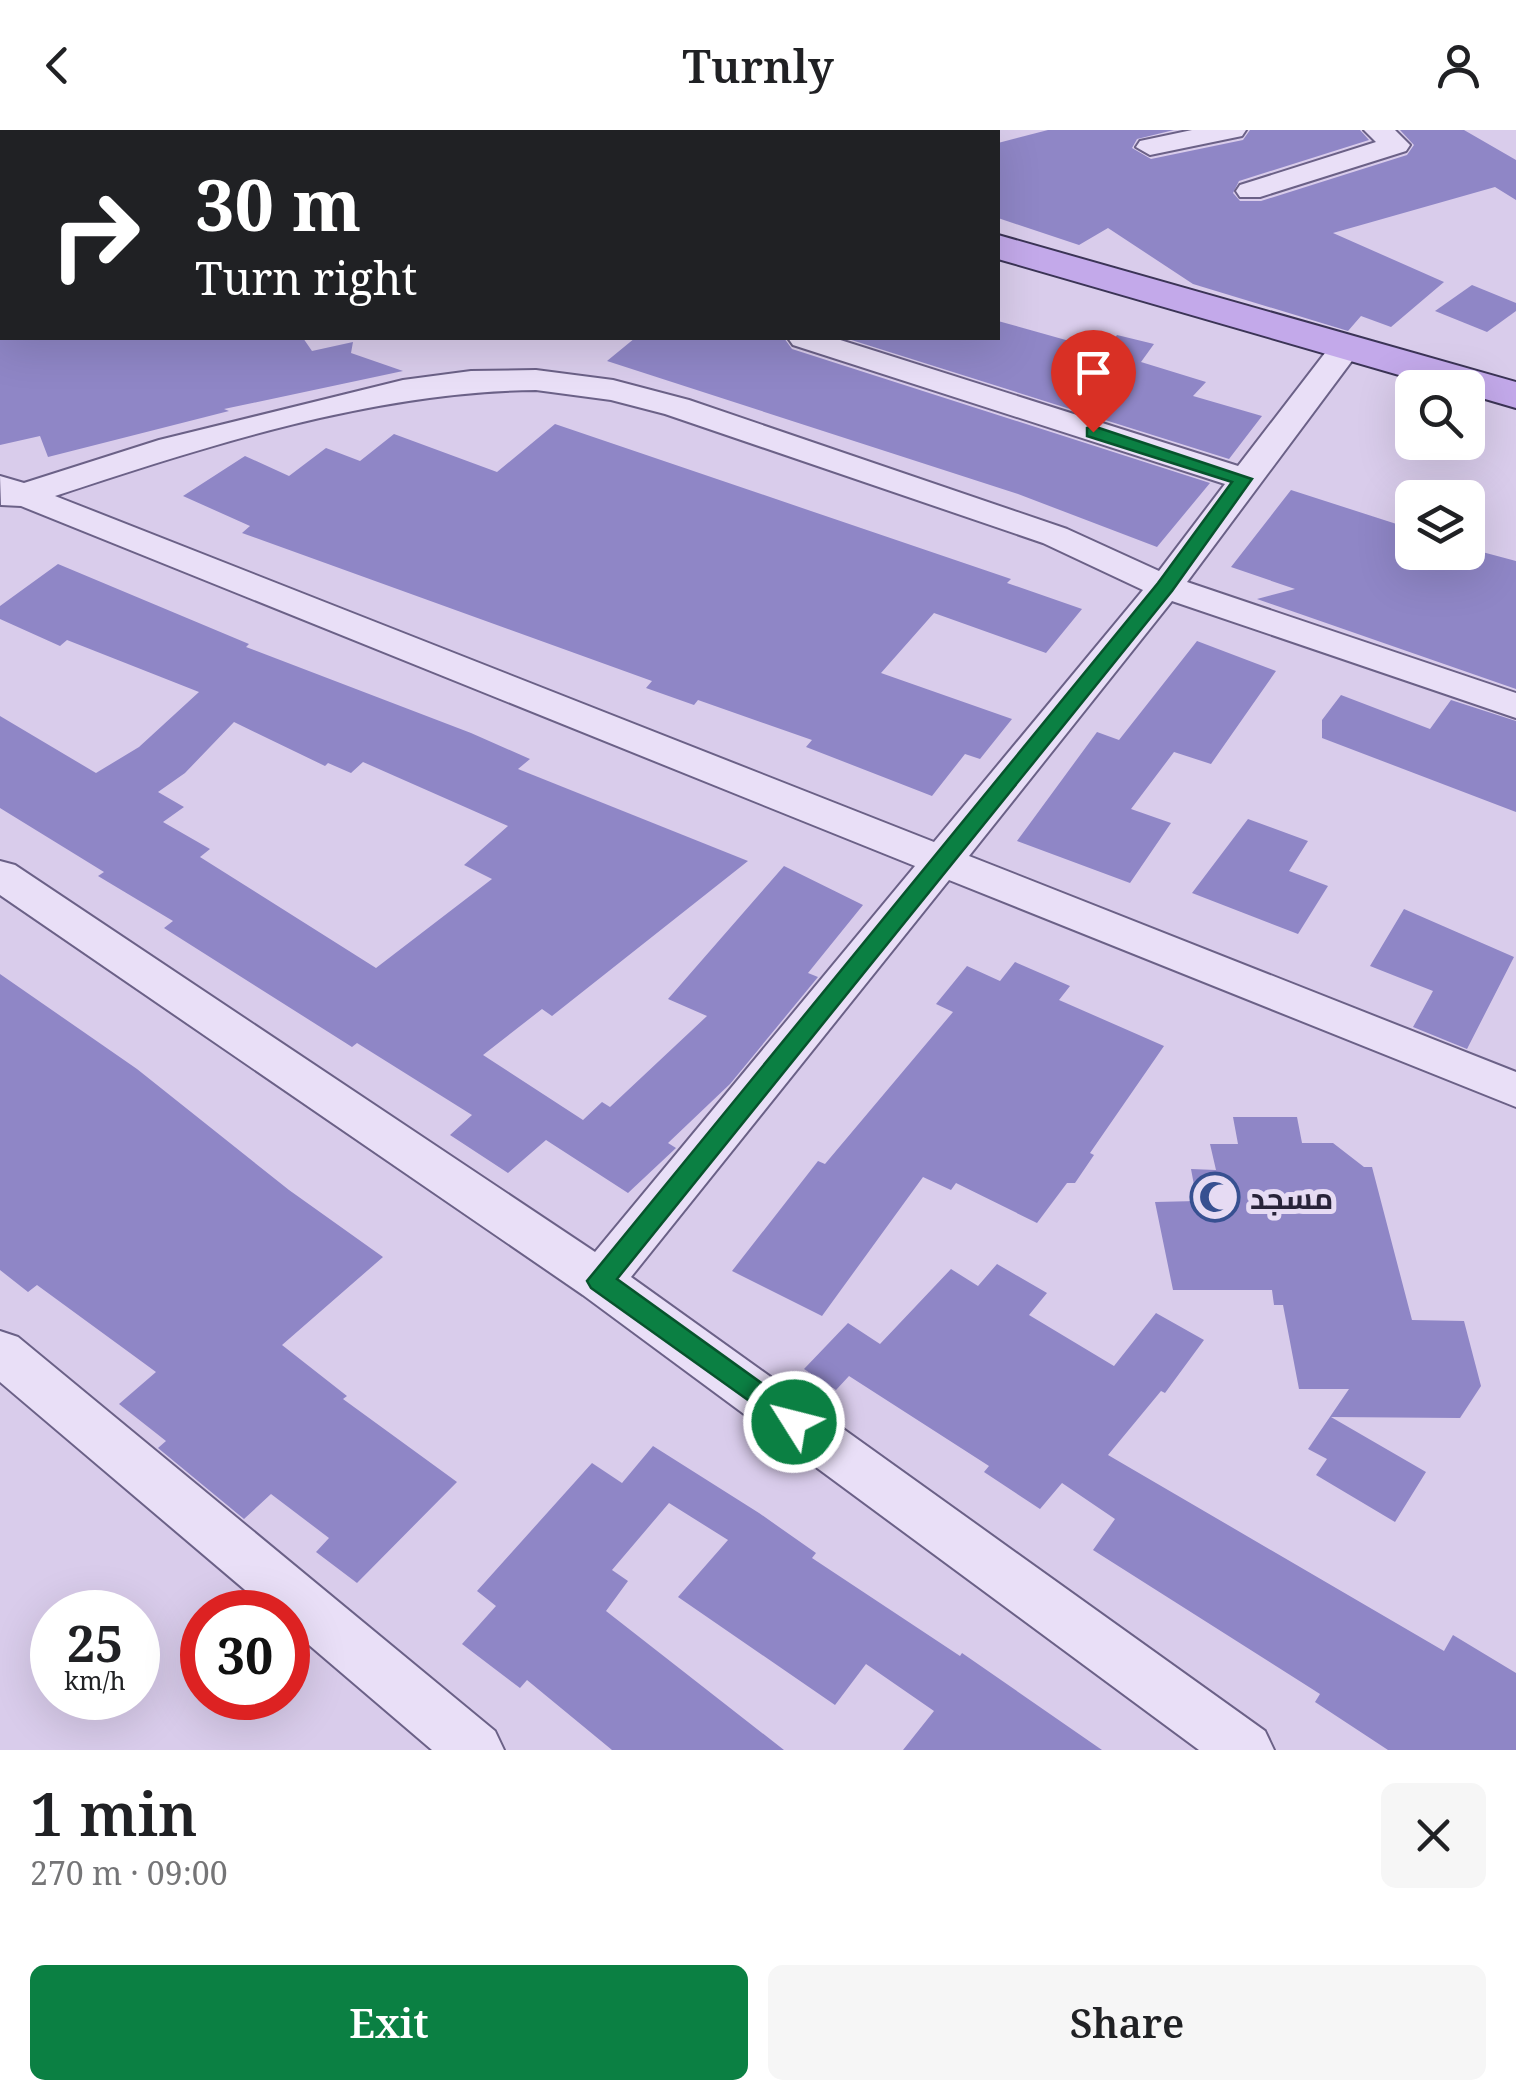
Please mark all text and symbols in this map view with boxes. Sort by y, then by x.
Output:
text: Turnly [682,35,834,96]
icon: back [30,38,85,93]
icon: person [1431,38,1486,93]
text: 30 m [195,156,361,252]
icon: right [30,170,160,300]
text: Turn right [195,247,417,308]
pin [1051,330,1136,433]
icon: arrive [1066,345,1121,400]
map controls [1395,370,1485,570]
button: search [1395,370,1485,460]
button: layers [1395,480,1485,570]
mosque icon: مسجد [1189,1171,1241,1223]
place label: مسجد [1250,1177,1333,1218]
position arrow [742,1370,846,1474]
speed limit sign: 30 [180,1590,310,1720]
text: 25 [67,1609,123,1677]
text: km/h [64,1663,126,1697]
text: 1 min [30,1772,198,1854]
button: close [1381,1783,1486,1888]
text: 270 m · 09:00 [30,1851,228,1894]
button: Exit [30,1965,748,2080]
button: Share [768,1965,1486,2080]

